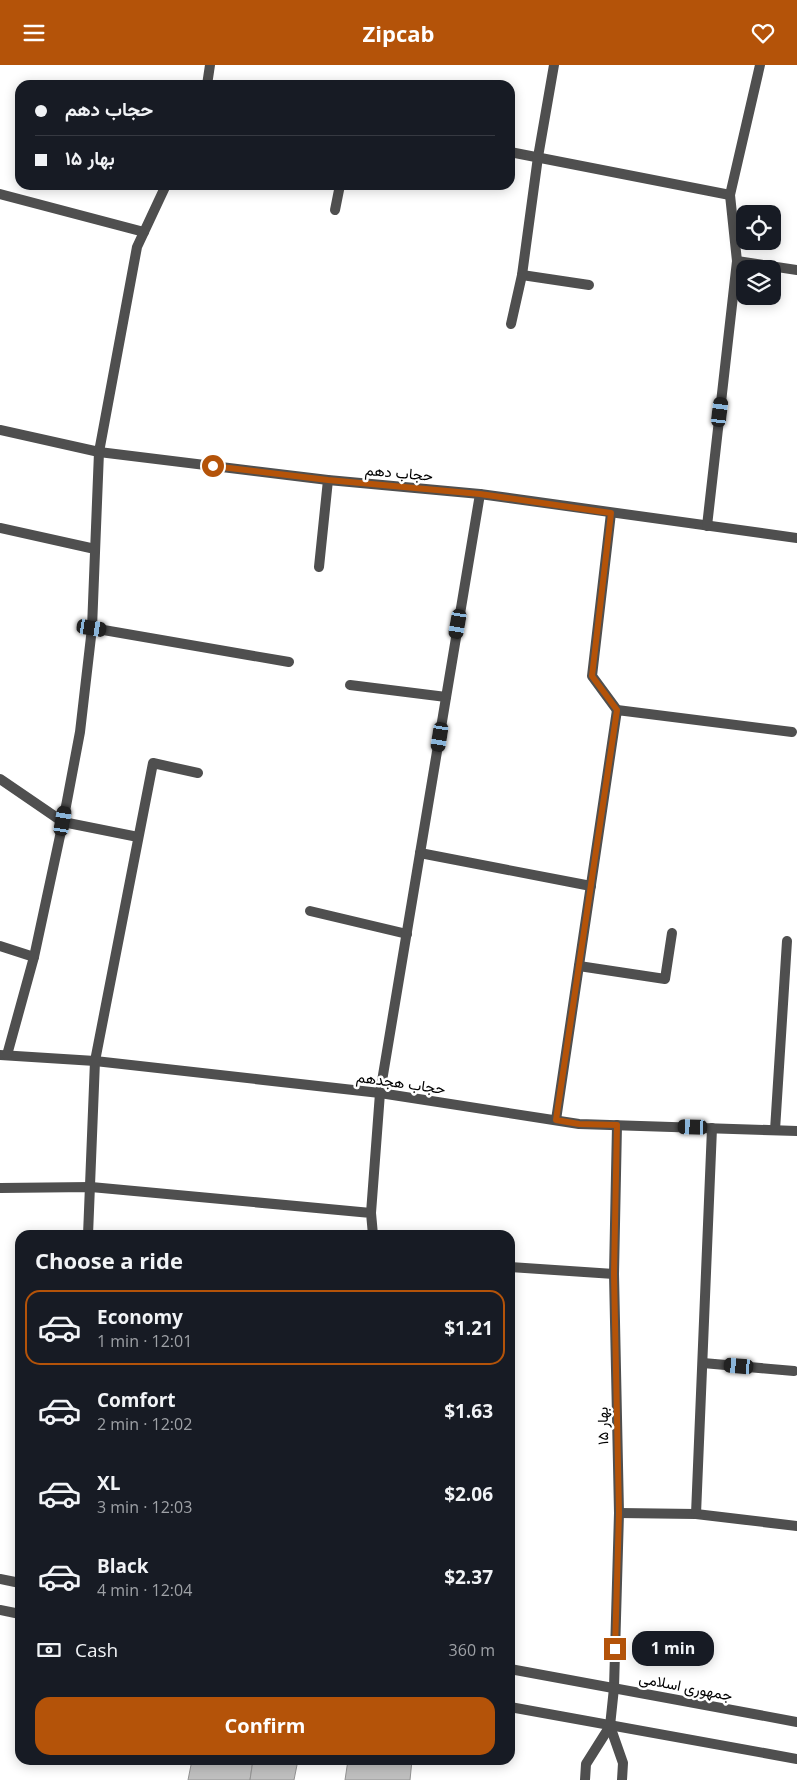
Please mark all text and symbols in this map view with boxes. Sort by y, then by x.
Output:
text: Zipcab [363,18,434,48]
icon: menu [20,19,48,47]
icon: heart [749,19,777,47]
text: حجاب دهم [65,96,153,122]
text: بهار ۱۵ [65,145,115,171]
map controls [736,205,781,305]
button: locate [736,205,781,250]
button: layers [736,260,781,305]
car [710,396,729,428]
route start [202,455,224,477]
street label: حجاب دهم [364,459,434,486]
car [448,608,467,640]
car [76,618,107,638]
car [430,721,449,753]
car [53,805,72,837]
street label: حجاب هجدهم [355,1066,447,1099]
car [677,1119,708,1135]
text: Choose a ride [35,1245,183,1275]
text: Economy [97,1304,183,1330]
icon: car [37,1305,82,1350]
text: $1.21 [444,1315,493,1341]
text: 1 min · 12:01 [97,1330,192,1352]
car [723,1357,754,1375]
text: Comfort [97,1387,176,1413]
icon: car [37,1388,82,1433]
text: $1.63 [444,1398,493,1424]
street label: بهار ۱۵ [592,1407,612,1445]
text: 2 min · 12:02 [97,1413,192,1435]
text: XL [97,1470,120,1496]
icon: car [37,1471,82,1516]
text: $2.06 [444,1481,493,1507]
text: 3 min · 12:03 [97,1496,192,1518]
text: Black [97,1553,149,1579]
icon: car [37,1554,82,1599]
text: $2.37 [444,1564,493,1590]
text: 4 min · 12:04 [97,1579,192,1601]
callout: 1 min [632,1631,715,1667]
icon: cash [35,1636,63,1664]
text: Cash [75,1637,118,1663]
text: 1 min [651,1637,695,1659]
route end [604,1638,626,1660]
text: 360 m [449,1639,495,1661]
street label: جمهوری اسلامی [637,1667,734,1706]
button: Confirm [35,1697,495,1755]

